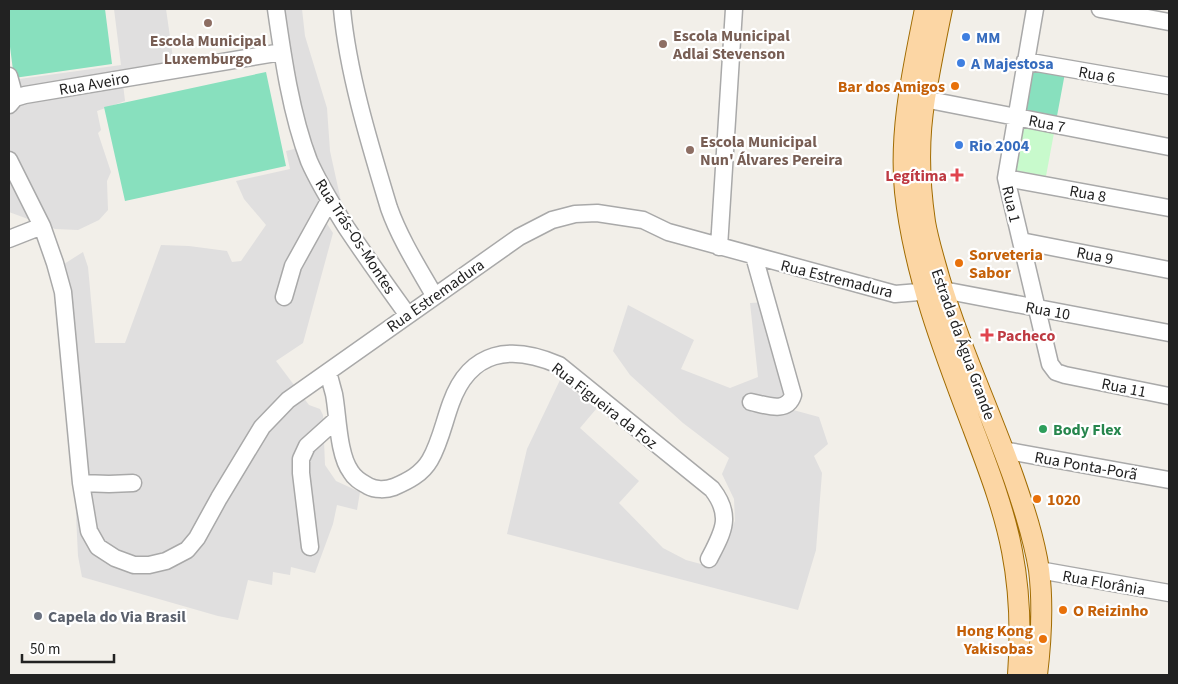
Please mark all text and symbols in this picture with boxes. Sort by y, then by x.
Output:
marker: Escola Municipal Luxemburgo [202,17,214,29]
place label: Escola Municipal Adlai Stevenson [672,25,790,65]
place label: MM [976,27,1000,49]
place label: Escola Municipal Luxemburgo [150,30,267,70]
marker: MM [960,31,972,43]
marker: Escola Municipal Adlai Stevenson [657,38,669,50]
place label: A Majestosa [970,53,1054,75]
marker: A Majestosa [955,57,967,69]
street label: Rua 6 [1077,61,1117,89]
street label: Rua Aveiro [57,67,131,101]
place label: Bar dos Amigos [838,76,945,98]
marker: Bar dos Amigos [949,80,961,92]
street label: Rua 7 [1027,110,1067,138]
place label: Escola Municipal Nun' Álvares Pereira [700,131,843,171]
place label: Rio 2004 [969,135,1030,157]
marker: Rio 2004 [953,139,965,151]
marker: Escola Municipal Nun' Álvares Pereira [684,144,696,156]
place label: Legítima [885,165,947,187]
marker: Legítima [951,169,963,181]
street label: Rua Trás-Os-Montes [310,175,401,299]
street label: Rua 8 [1068,180,1108,208]
street label: Rua 1 [996,184,1026,225]
street label: Rua 9 [1075,242,1115,270]
place label: Sorveteria Sabor [969,244,1043,284]
street label: Rua Estremadura [382,254,489,338]
street label: Rua Estremadura [778,254,895,304]
marker: Sorveteria Sabor [953,257,965,269]
street label: Estrada da Água Grande [926,266,1001,423]
street label: Rua 10 [1024,296,1072,326]
place label: Pacheco [997,325,1055,347]
marker: Pacheco [981,329,993,341]
street label: Rua Figueira da Foz [547,357,662,454]
street label: Rua 11 [1100,373,1148,403]
place label: Body Flex [1053,419,1121,441]
marker: Body Flex [1037,423,1049,435]
street label: Rua Ponta-Porã [1033,446,1139,486]
place label: 1020 [1047,489,1081,511]
marker: 1020 [1031,493,1043,505]
street label: Rua Florânia [1061,565,1147,601]
place label: O Reizinho [1073,600,1149,622]
marker: O Reizinho [1057,604,1069,616]
place label: Capela do Via Brasil [48,606,186,628]
marker: Capela do Via Brasil [32,610,44,622]
place label: Hong Kong Yakisobas [956,620,1033,660]
scale bar [22,632,115,664]
marker: Hong Kong Yakisobas [1037,633,1049,645]
text: 50 m [30,639,60,660]

